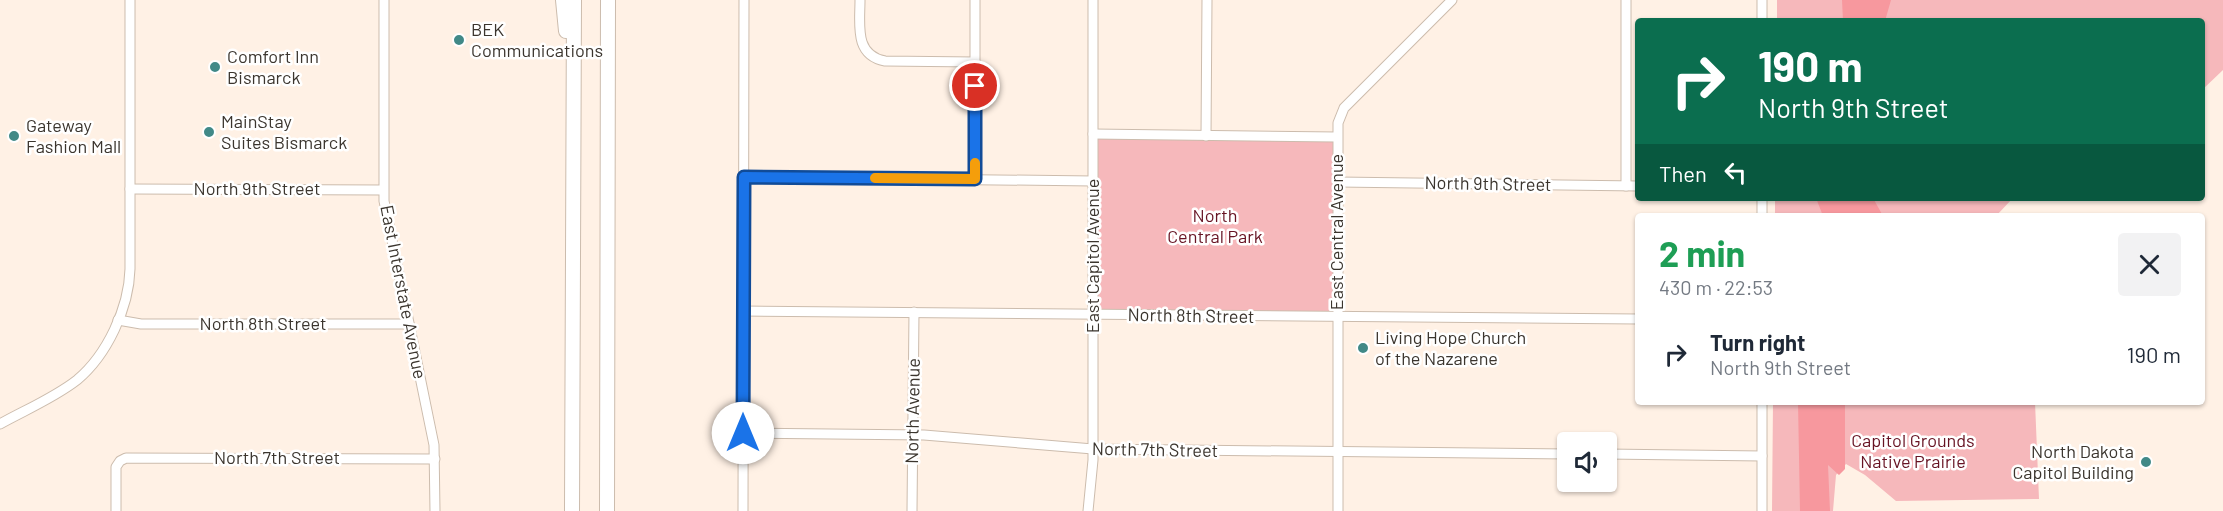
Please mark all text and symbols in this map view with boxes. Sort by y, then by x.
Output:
place label: BEK Communications [471,18,603,61]
marker: BEK Communications [452,33,466,47]
text: 190 m [1758,40,1863,90]
icon: right [1659,42,1737,120]
place label: Comfort Inn Bismarck [227,45,319,88]
marker: Comfort Inn Bismarck [208,60,222,74]
pin [949,60,1000,111]
icon: arrive [958,69,991,102]
text: North 9th Street [1758,91,1949,123]
place label: MainStay Suites Bismarck [221,110,347,153]
place label: Gateway Fashion Mall [26,114,121,157]
marker: MainStay Suites Bismarck [202,125,216,139]
marker: Gateway Fashion Mall [7,129,21,143]
street label: East Central Avenue [1325,154,1347,310]
icon: left [1719,156,1752,189]
text: Then [1659,160,1707,186]
street label: North 9th Street [1424,171,1552,195]
street label: North 9th Street [193,177,321,199]
street label: East Capitol Avenue [1081,179,1103,333]
street label: East Interstate Avenue [376,203,432,381]
park label: North Central Park [1167,204,1263,247]
text: 2 min [1659,231,1745,274]
button: close [2118,233,2181,296]
text: 430 m · 22:53 [1659,275,1773,299]
street label: North 8th Street [1127,303,1255,327]
street label: North 8th Street [199,312,327,334]
place label: Living Hope Church of the Nazarene [1375,326,1526,369]
text: Turn right [1710,329,1805,355]
icon: right [1659,338,1692,371]
marker: Living Hope Church of the Nazarene [1356,341,1370,355]
text: 190 m [2127,341,2181,367]
text: North 9th Street [1710,355,1851,379]
street label: North Avenue [900,358,924,464]
position arrow [711,401,775,465]
park label: Capitol Grounds Native Prairie [1851,429,1975,472]
map controls [1557,432,1617,492]
button: sound [1557,432,1617,492]
street label: North 7th Street [1092,437,1218,461]
place label: North Dakota Capitol Building [2012,440,2134,483]
street label: North 7th Street [214,446,340,468]
marker: North Dakota Capitol Building [2139,455,2153,469]

